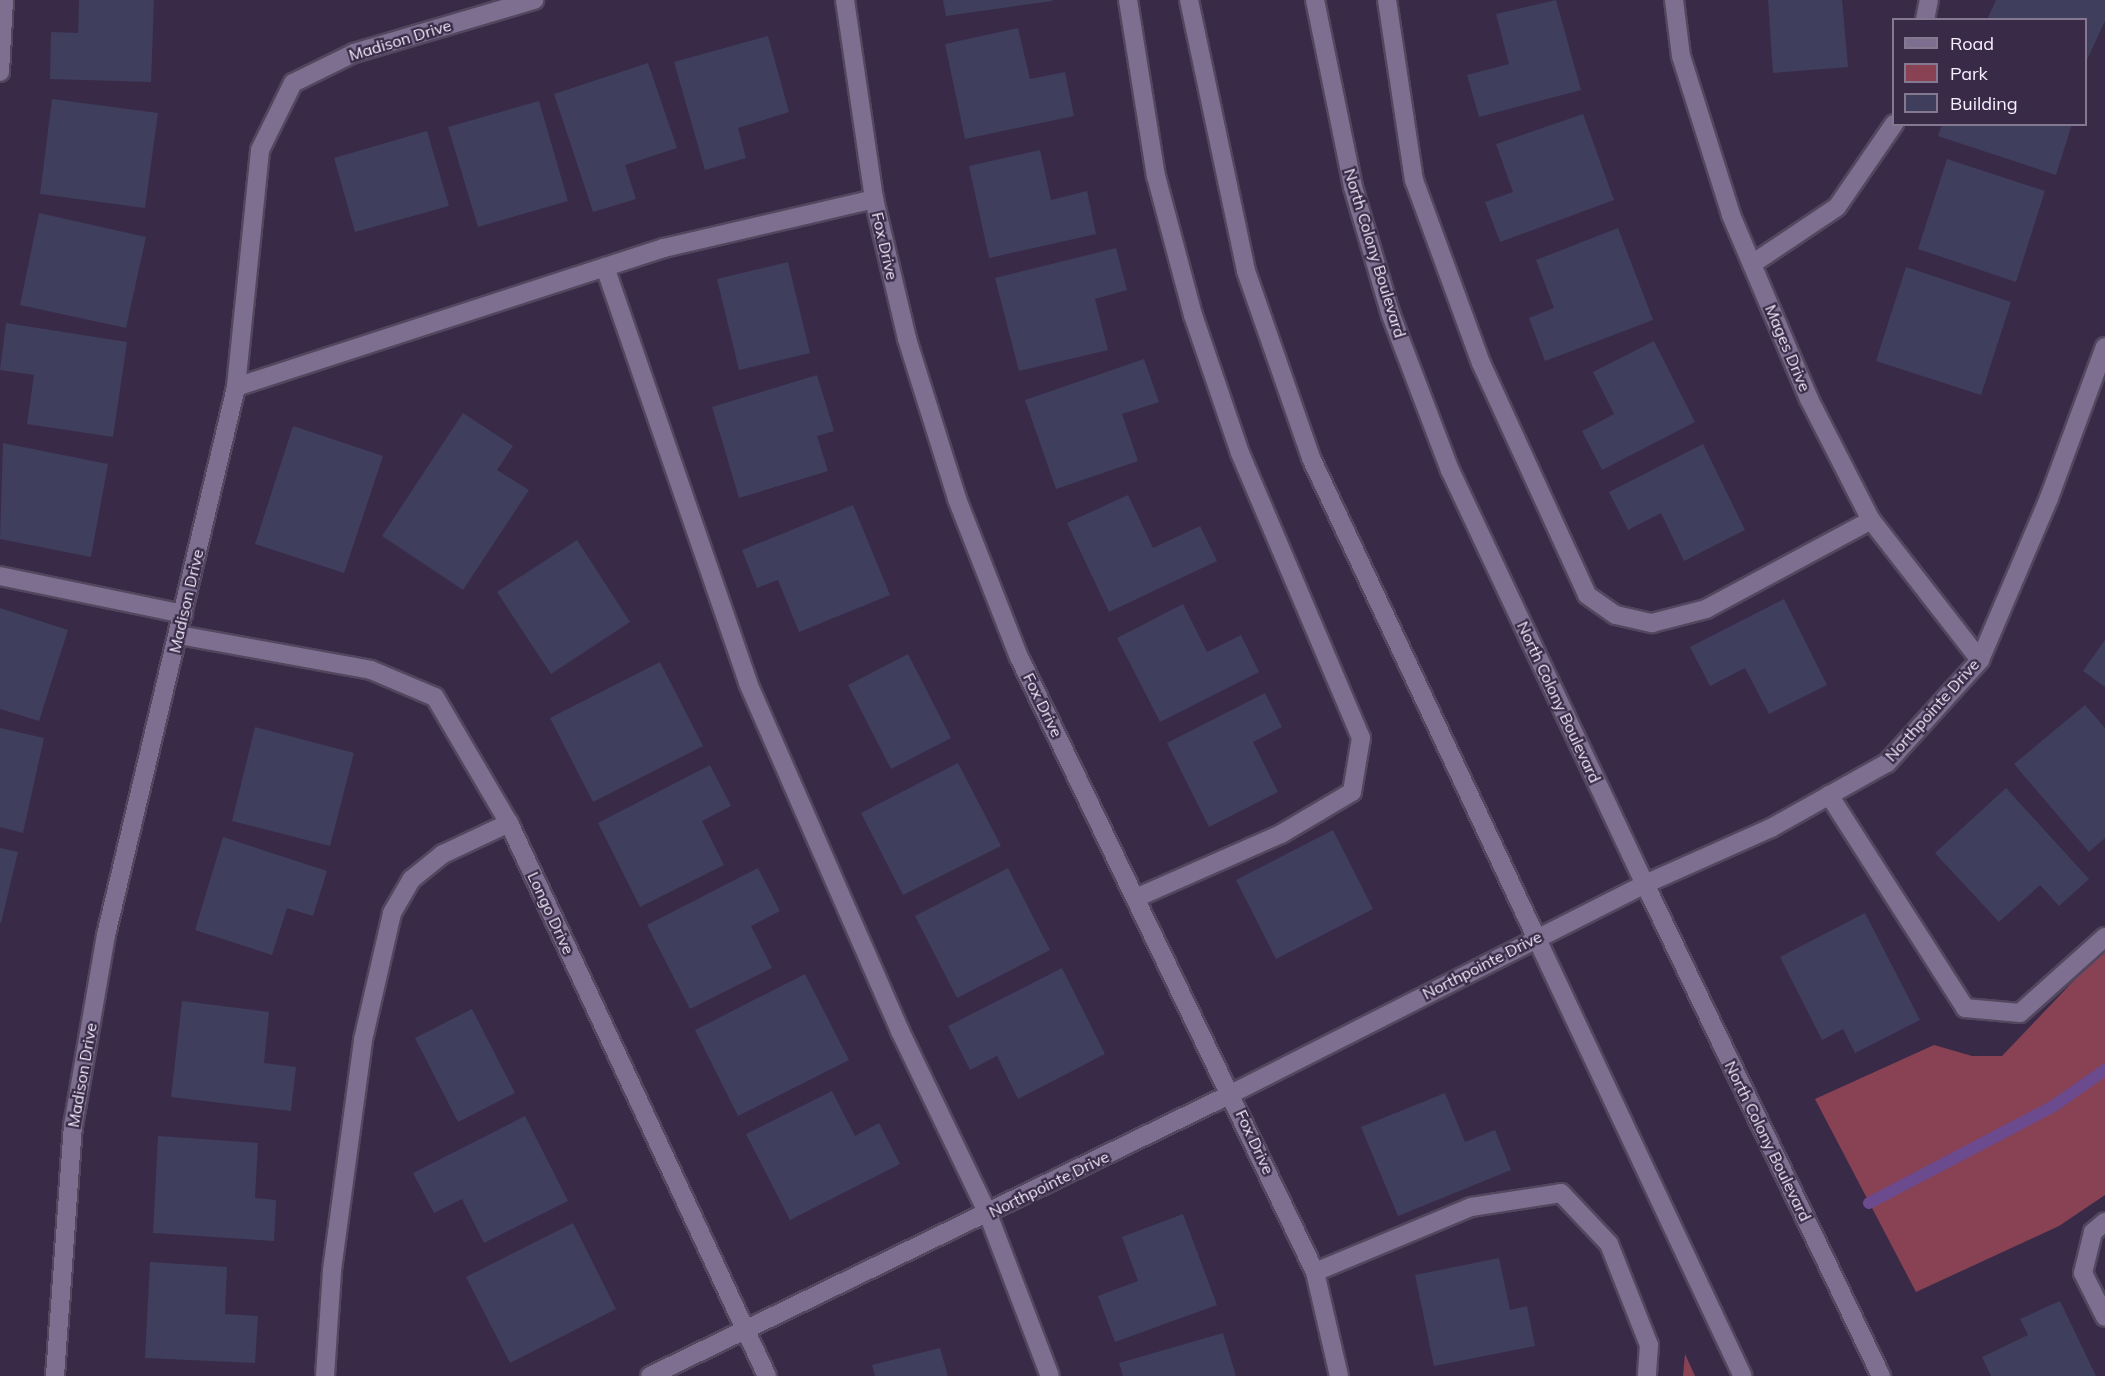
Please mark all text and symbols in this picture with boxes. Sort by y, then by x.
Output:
street label: Madison Drive [347,15,453,65]
legend [1892,18,2087,126]
text: Road [1950,32,1994,55]
text: Park [1950,62,1988,85]
text: Building [1950,92,2018,115]
street label: North Colony Boulevard [1340,166,1410,340]
street label: Fox Drive [868,210,902,282]
street label: Mages Drive [1761,302,1815,394]
street label: Madison Drive [165,547,207,655]
street label: North Colony Boulevard [1513,618,1605,786]
street label: Northpointe Drive [1881,655,1983,765]
street label: Fox Drive [1019,670,1067,740]
street label: Longo Drive [524,869,578,957]
street label: Northpointe Drive [1419,927,1545,1003]
street label: Madison Drive [63,1021,101,1129]
street label: North Colony Boulevard [1721,1058,1815,1224]
street label: Fox Drive [1232,1107,1278,1177]
street label: Northpointe Drive [986,1147,1112,1221]

